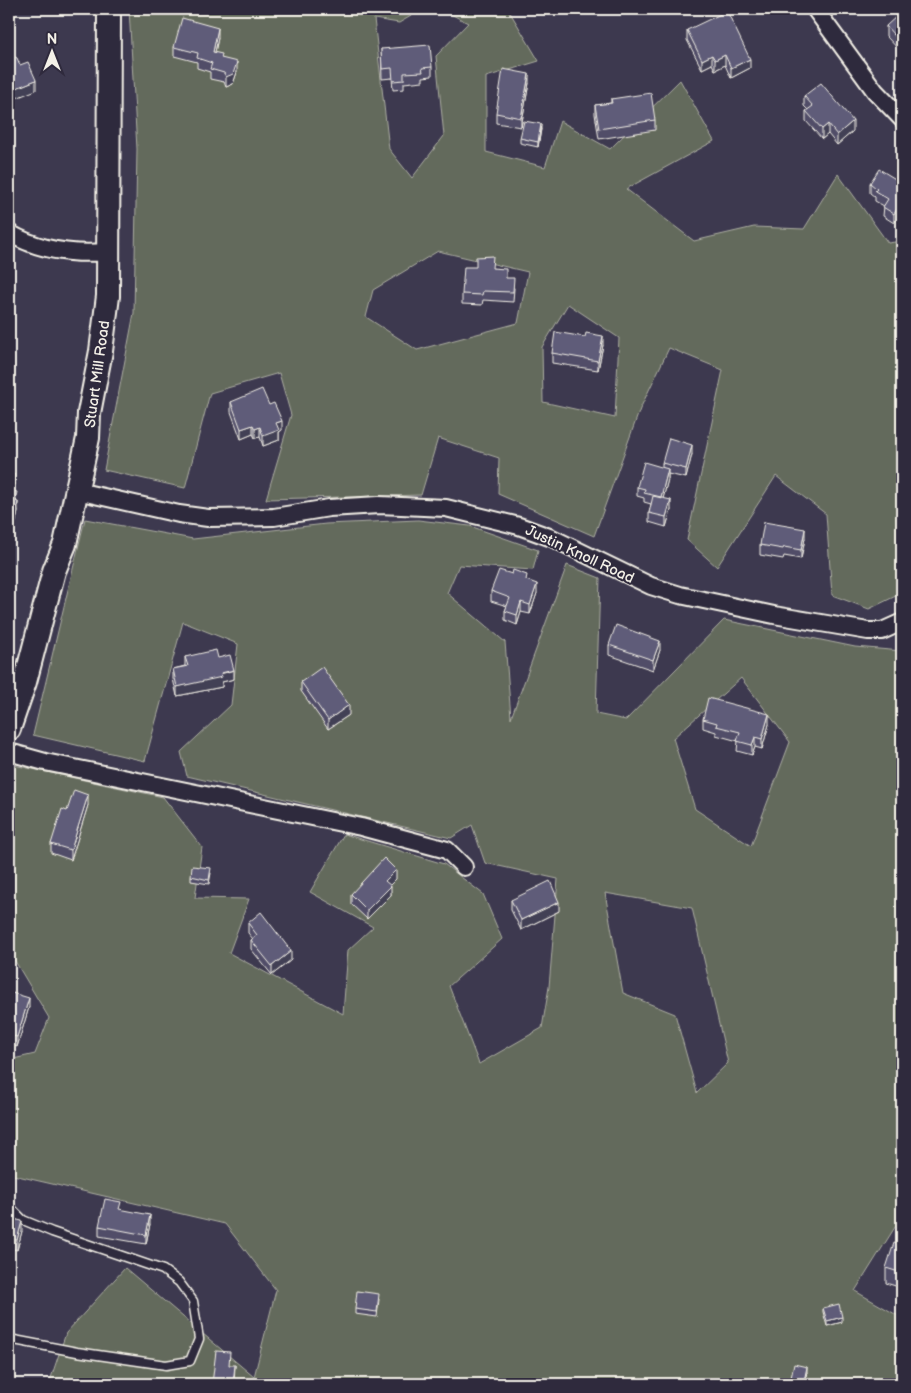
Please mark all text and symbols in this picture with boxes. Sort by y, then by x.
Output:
north arrow [28,28,78,78]
text: N [47,31,57,48]
street label: Stuart Mill Road [81,319,114,429]
street label: Justin Knoll Road [522,521,637,588]

